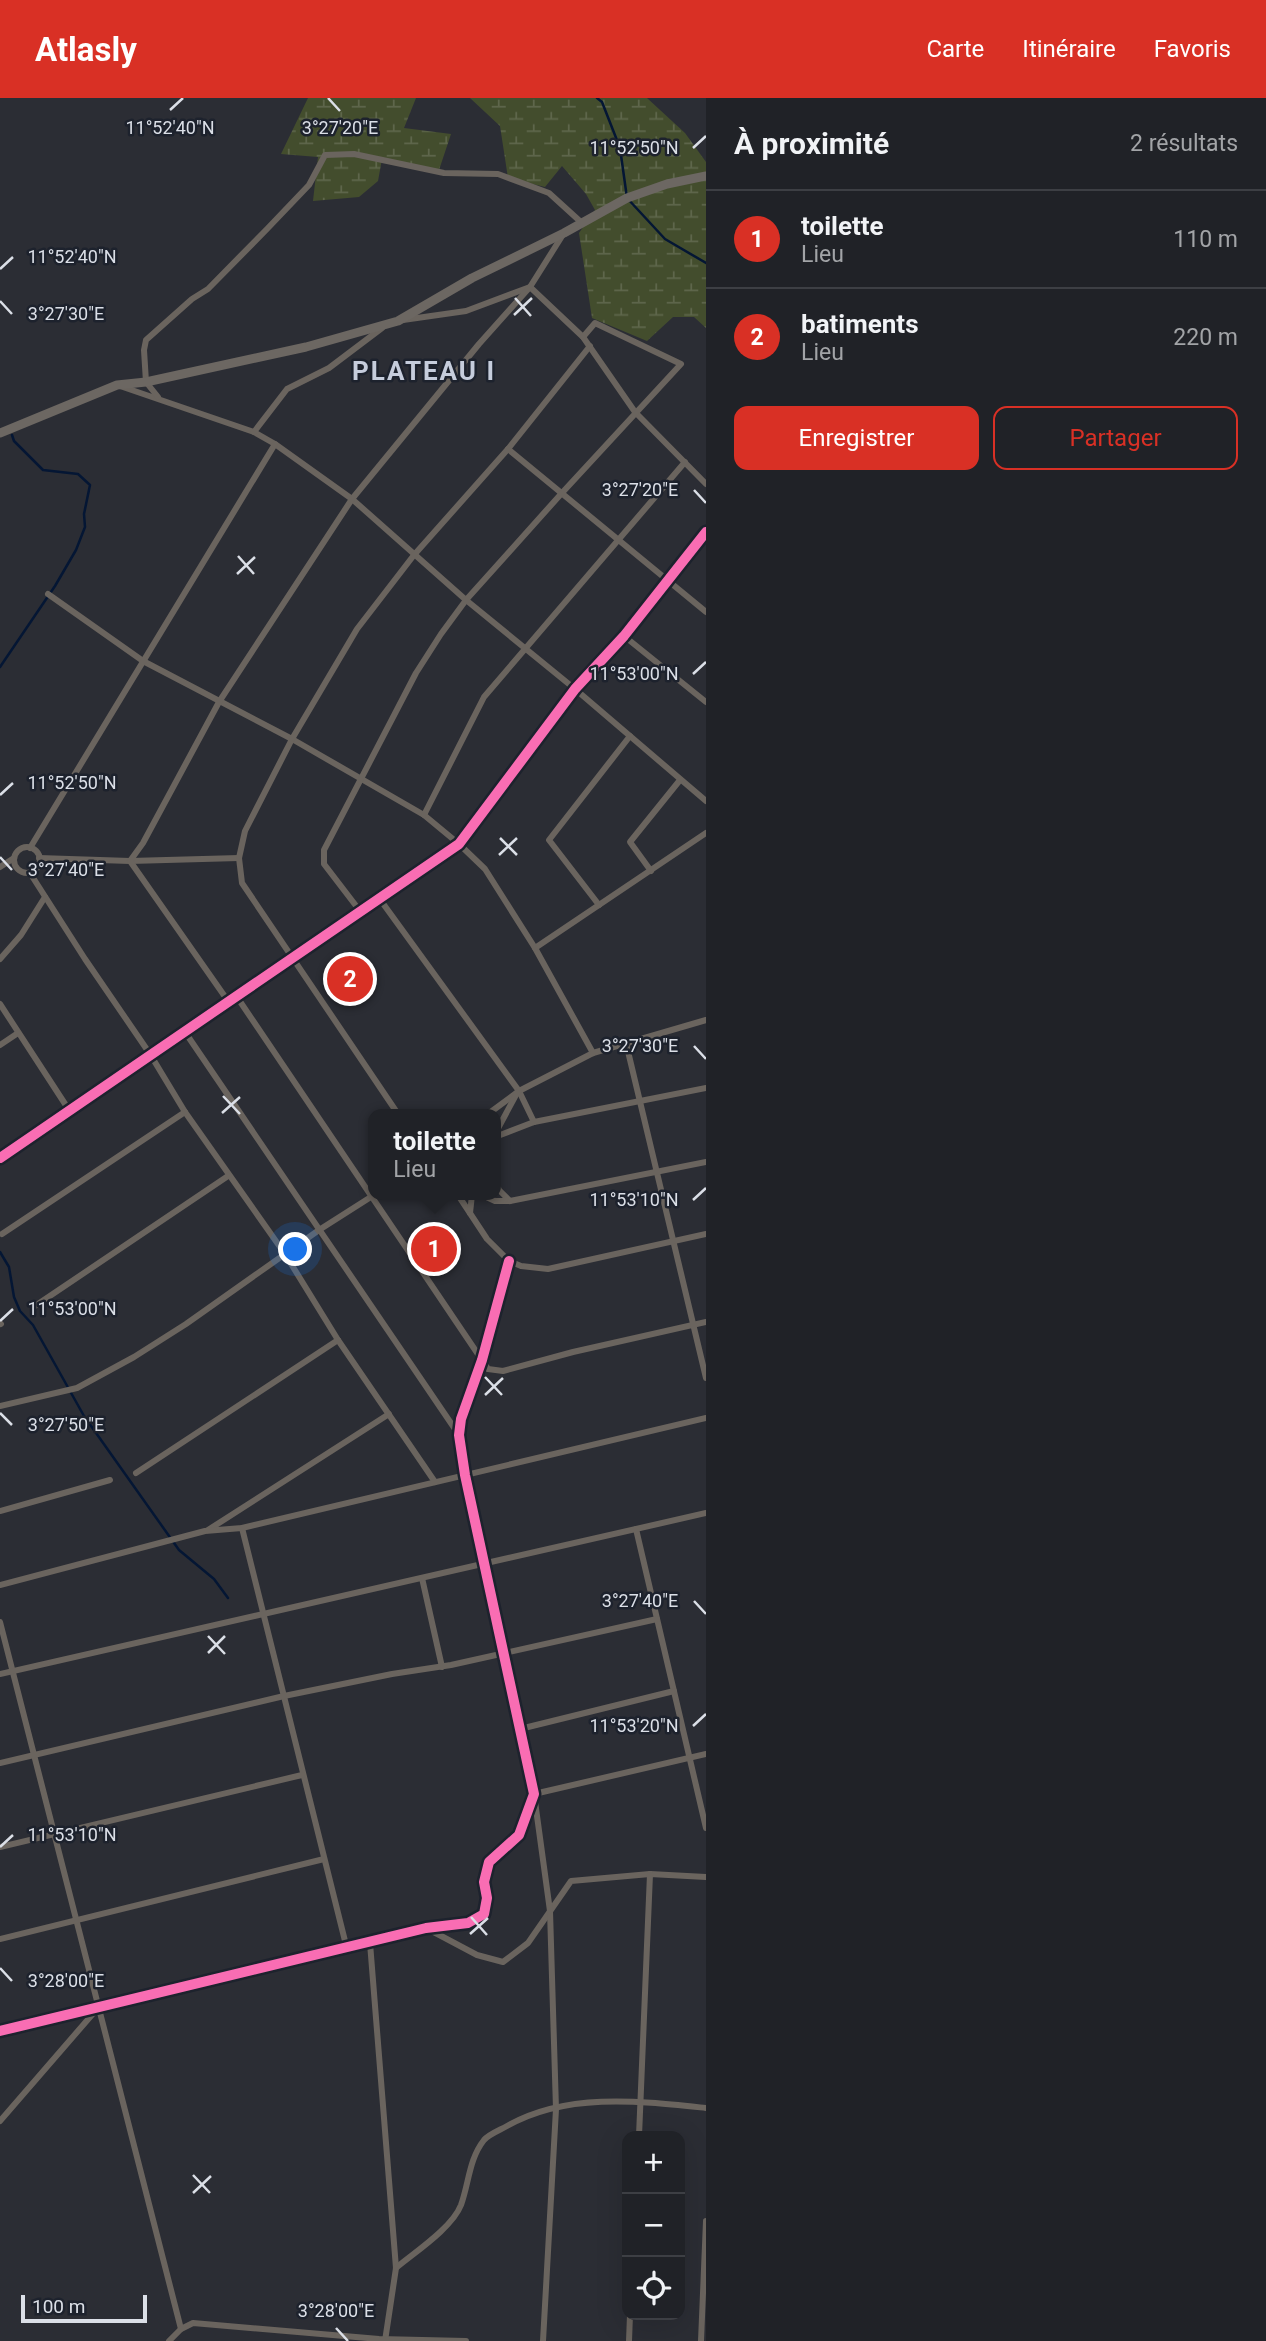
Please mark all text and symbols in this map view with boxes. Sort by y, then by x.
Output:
text: Atlasly [35,30,137,69]
text: Carte [926,35,984,63]
text: Itinéraire [1022,35,1116,63]
text: Favoris [1154,35,1231,63]
text: 11°52'40"N [125,117,215,138]
text: 3°27'20"E [302,117,378,138]
text: À proximité [734,126,889,161]
text: 2 résultats [1130,130,1238,157]
text: 11°52'50"N [589,137,679,158]
text: toilette [801,211,884,241]
text: 1 [750,226,764,253]
text: 110 m [1173,226,1238,253]
text: Lieu [801,241,844,268]
text: 11°52'40"N [27,246,117,267]
text: 3°27'30"E [28,303,104,324]
text: batiments [801,309,919,339]
text: 2 [750,324,764,351]
text: 220 m [1173,324,1238,351]
text: Lieu [801,339,844,366]
district label: PLATEAU I [352,356,496,386]
button: Enregistrer [734,406,979,470]
button: Partager [993,406,1238,470]
text: 3°27'20"E [602,479,678,500]
text: 11°53'00"N [589,663,679,684]
text: 11°52'50"N [27,772,117,793]
text: 3°27'40"E [28,859,104,880]
pin: 2 [327,953,373,1005]
text: 3°27'30"E [602,1035,678,1056]
popup [368,1109,501,1200]
text: toilette [393,1126,476,1156]
text: Lieu [393,1156,436,1183]
text: 11°53'10"N [589,1189,679,1210]
pin: 1 [411,1223,457,1275]
your location [278,1232,312,1266]
text: 11°53'00"N [27,1298,117,1319]
text: 3°27'50"E [28,1414,104,1435]
text: 3°27'40"E [602,1590,678,1611]
text: 11°53'20"N [589,1715,679,1736]
text: 11°53'10"N [27,1824,117,1845]
text: 3°28'00"E [28,1970,104,1991]
map controls [622,2131,685,2320]
button: + [622,2131,685,2194]
button: − [622,2194,685,2257]
button: locate [622,2257,685,2320]
scale bar [21,2292,147,2324]
text: 100 m [32,2295,85,2318]
text: 3°28'00"E [298,2300,374,2321]

